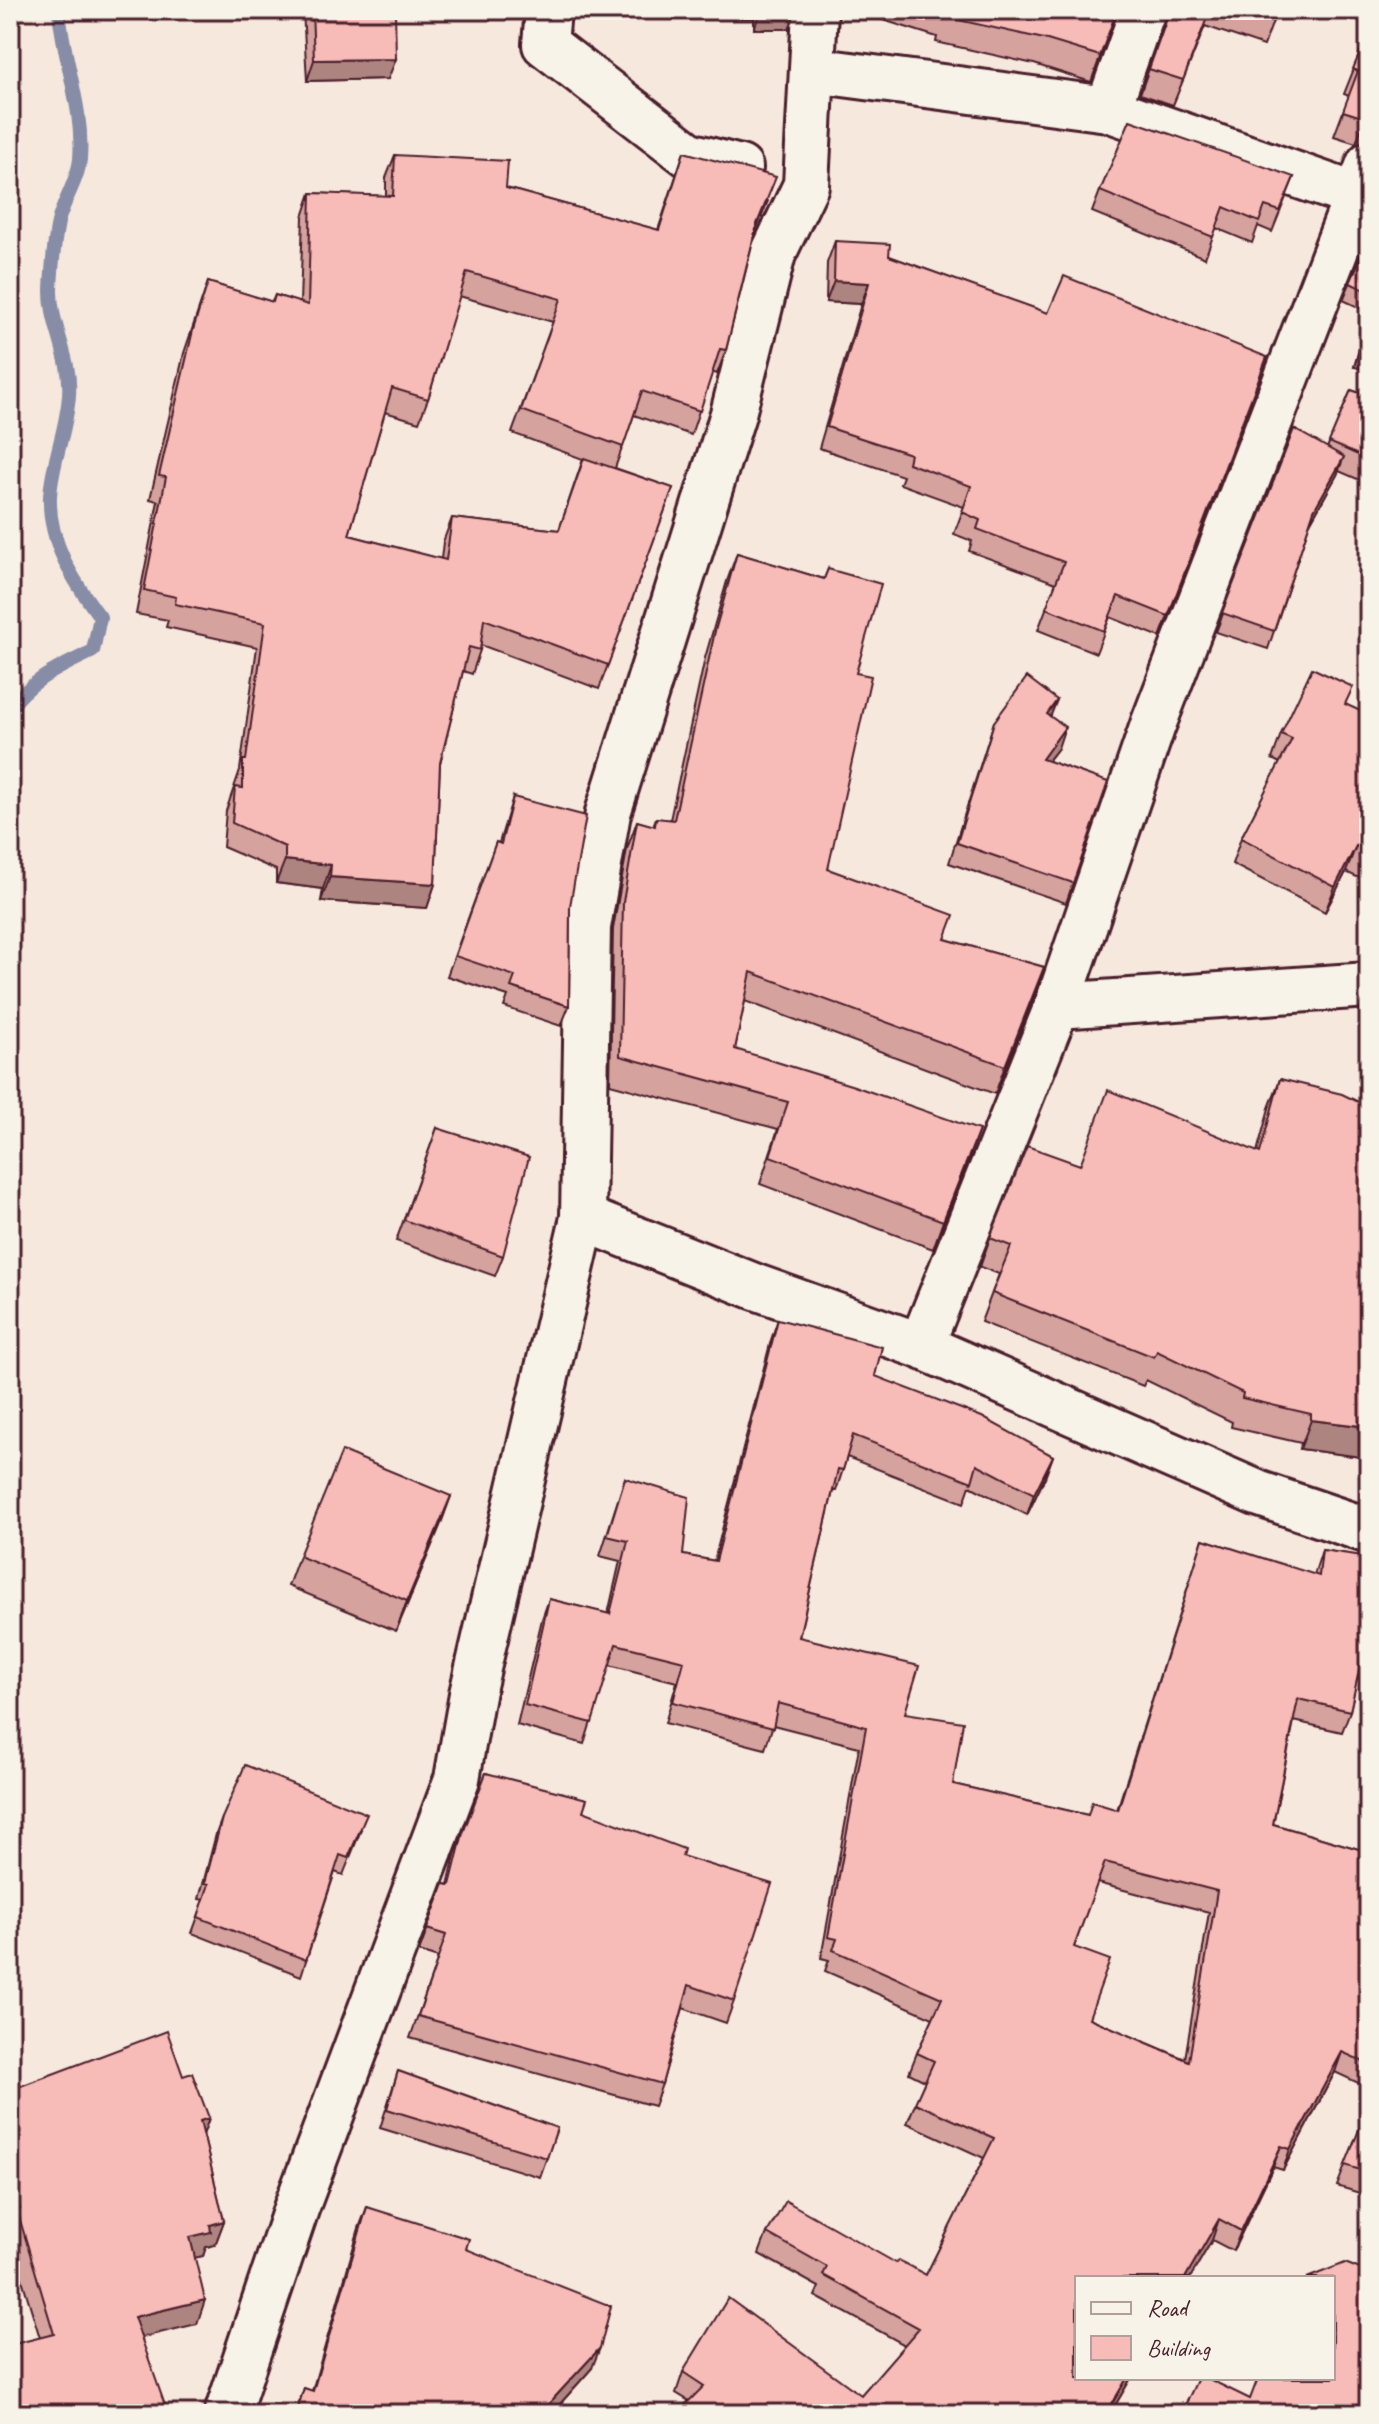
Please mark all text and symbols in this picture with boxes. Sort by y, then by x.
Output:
legend [1075,2276,1335,2380]
text: Road [1147,2293,1191,2323]
text: Building [1147,2333,1212,2363]

